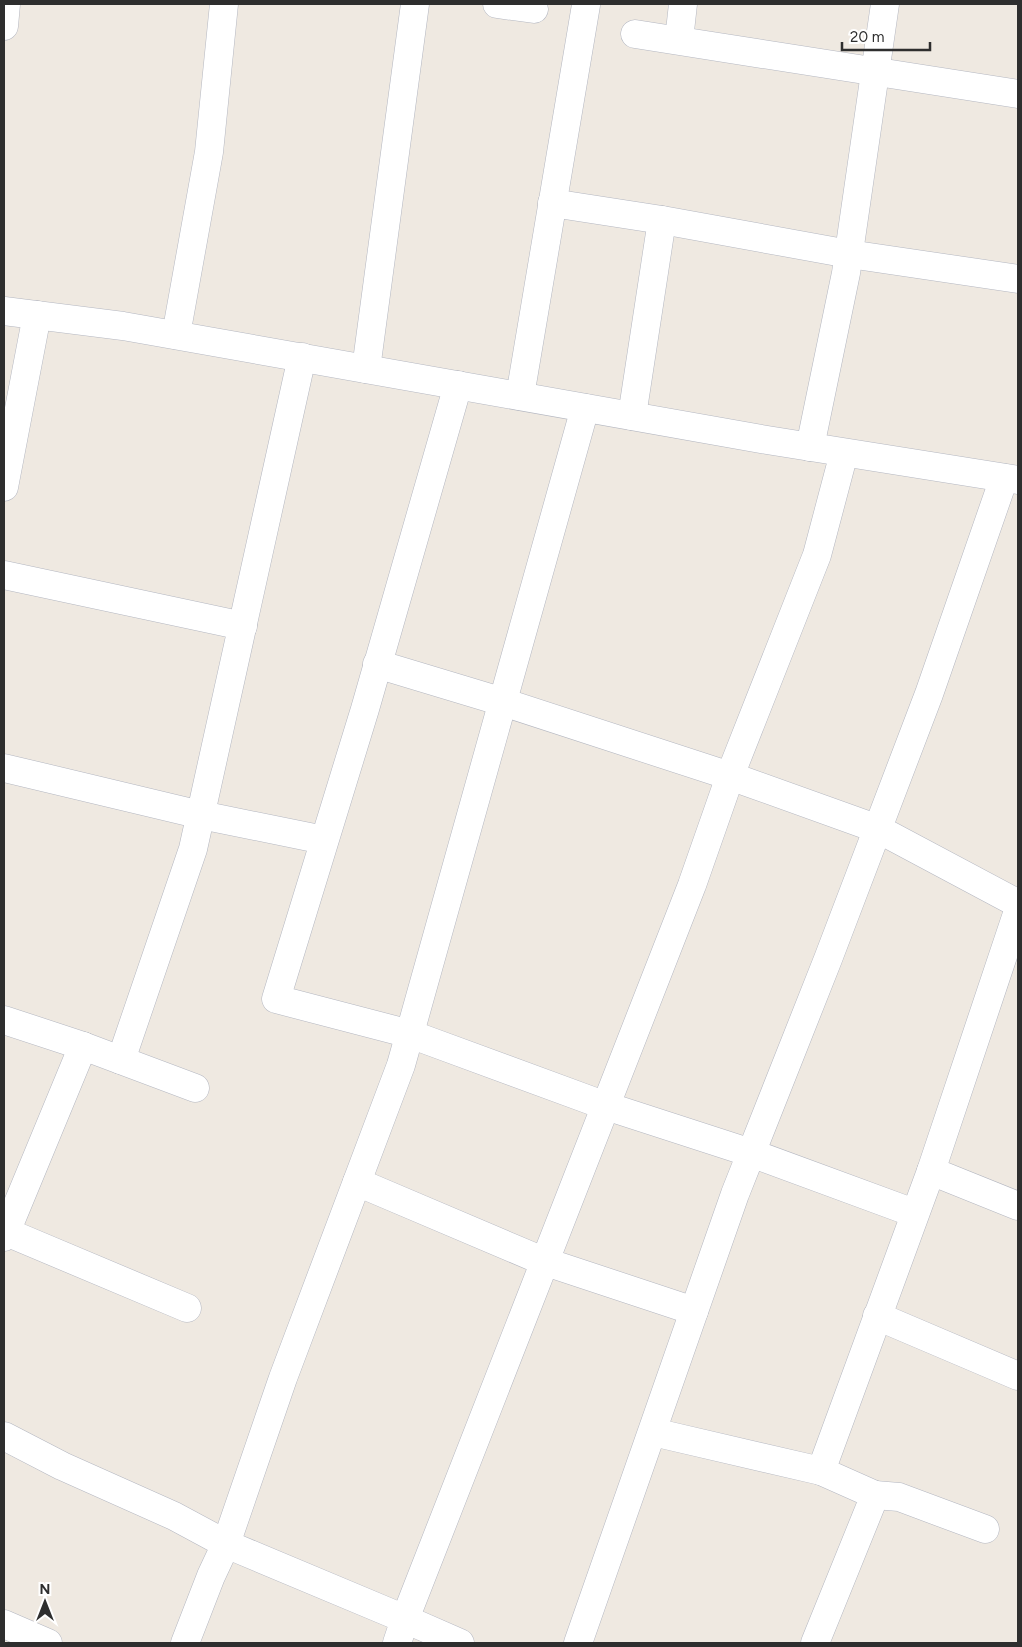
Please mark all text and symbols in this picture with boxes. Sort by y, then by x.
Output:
scale bar [842,20,930,52]
text: 20 m [850,28,884,46]
north arrow [20,1577,70,1627]
text: N [40,1581,50,1598]

